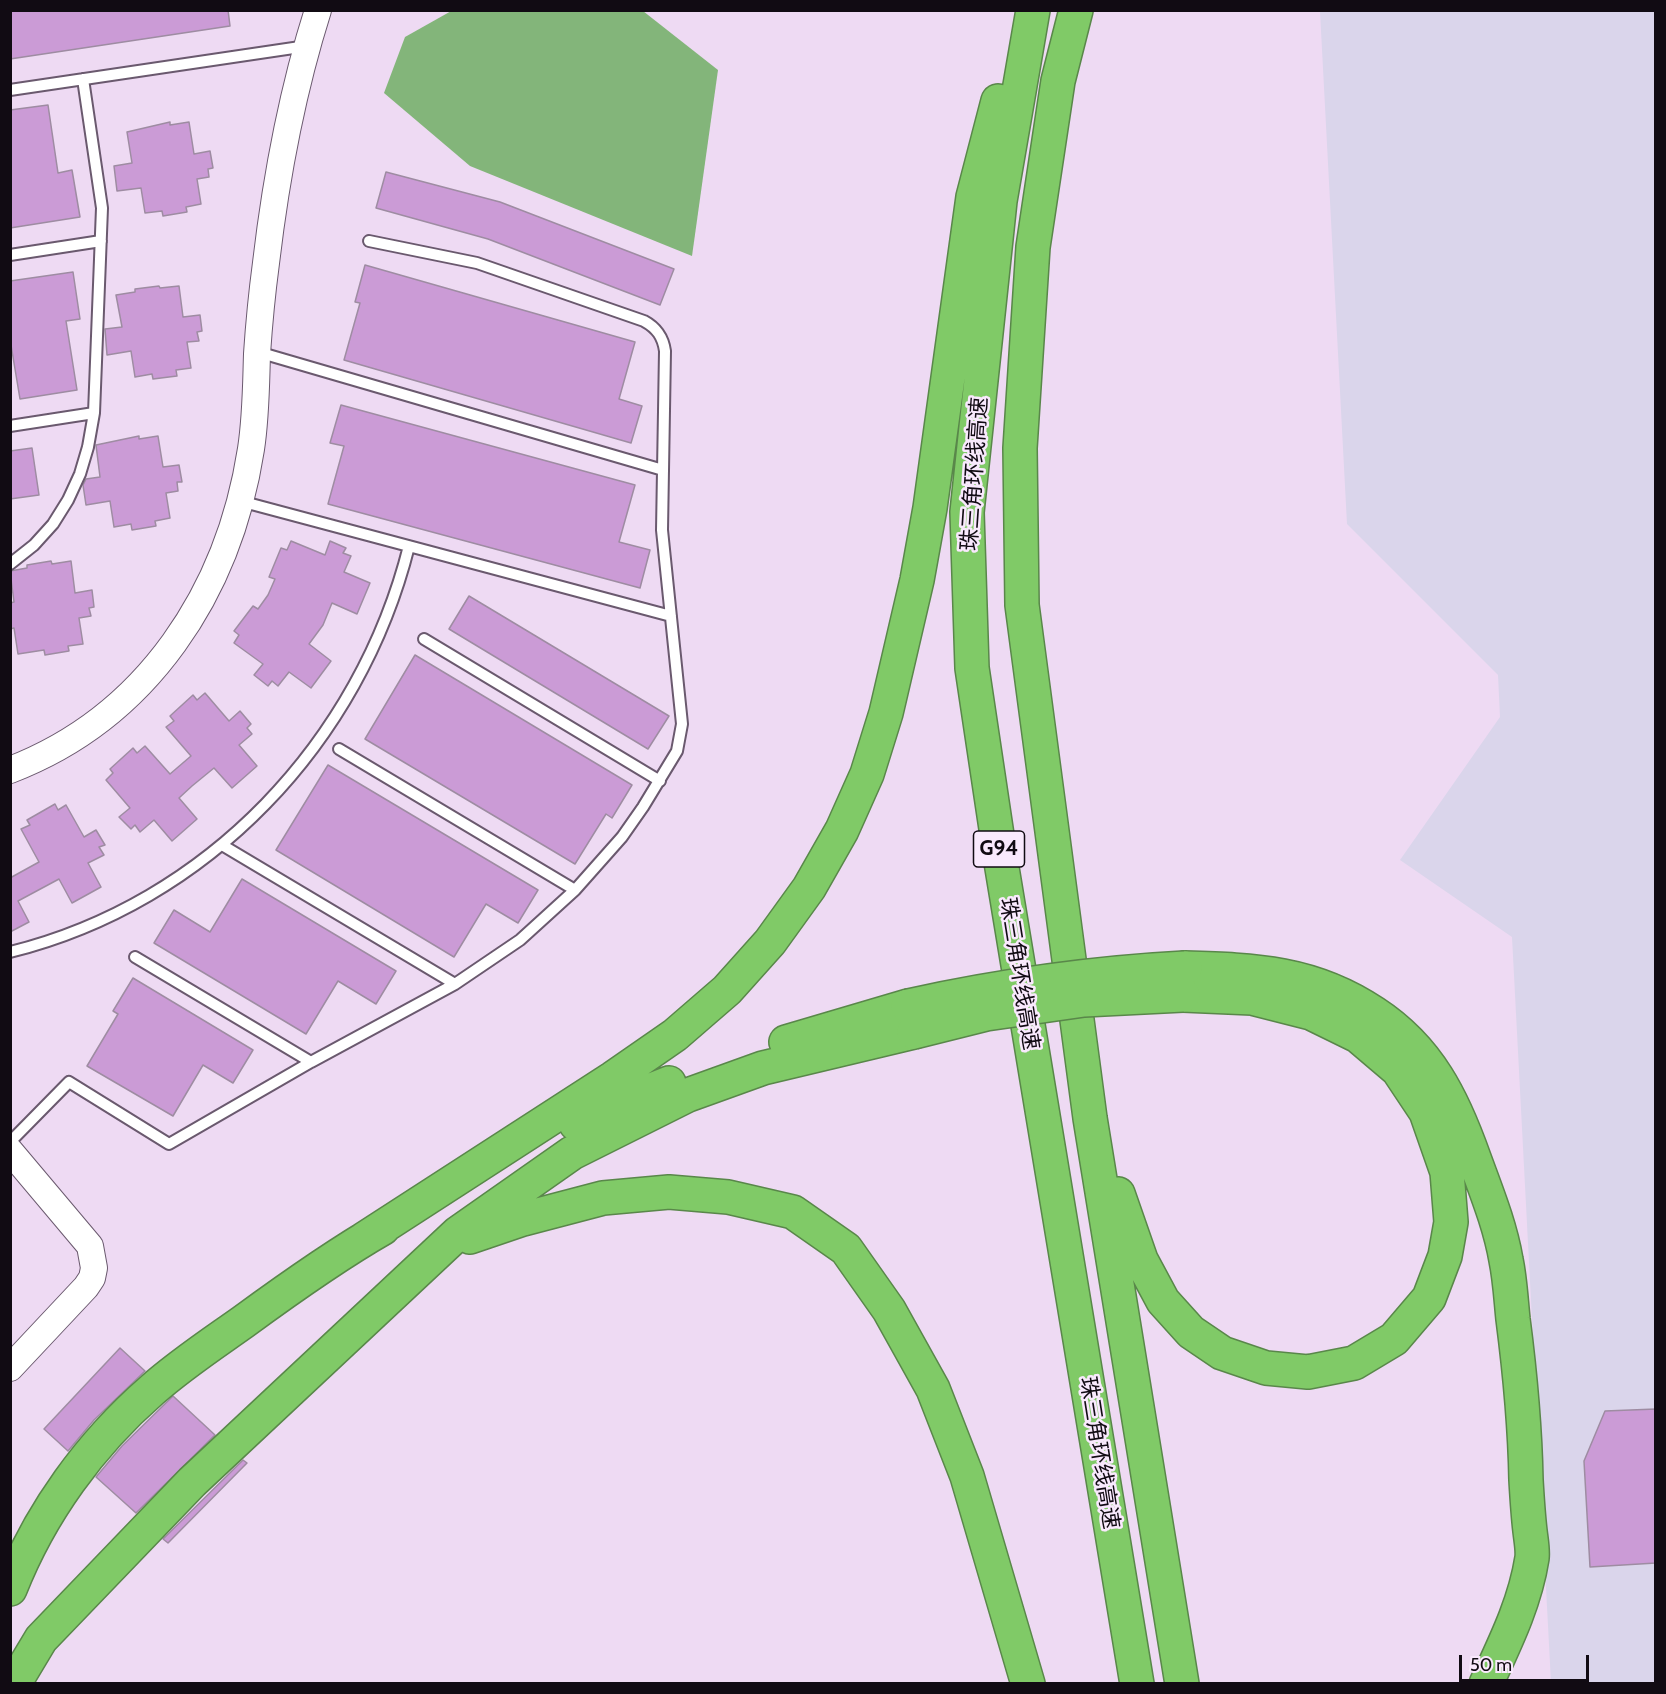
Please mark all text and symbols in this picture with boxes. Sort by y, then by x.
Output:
street label: 珠三角环线高速 [956,396,994,552]
road number: G94 [974,831,1024,867]
street label: 珠三角环线高速 [994,896,1044,1052]
street label: 珠三角环线高速 [1074,1375,1124,1531]
scale bar [1462,1643,1592,1681]
text: 50 m [1470,1654,1512,1676]

